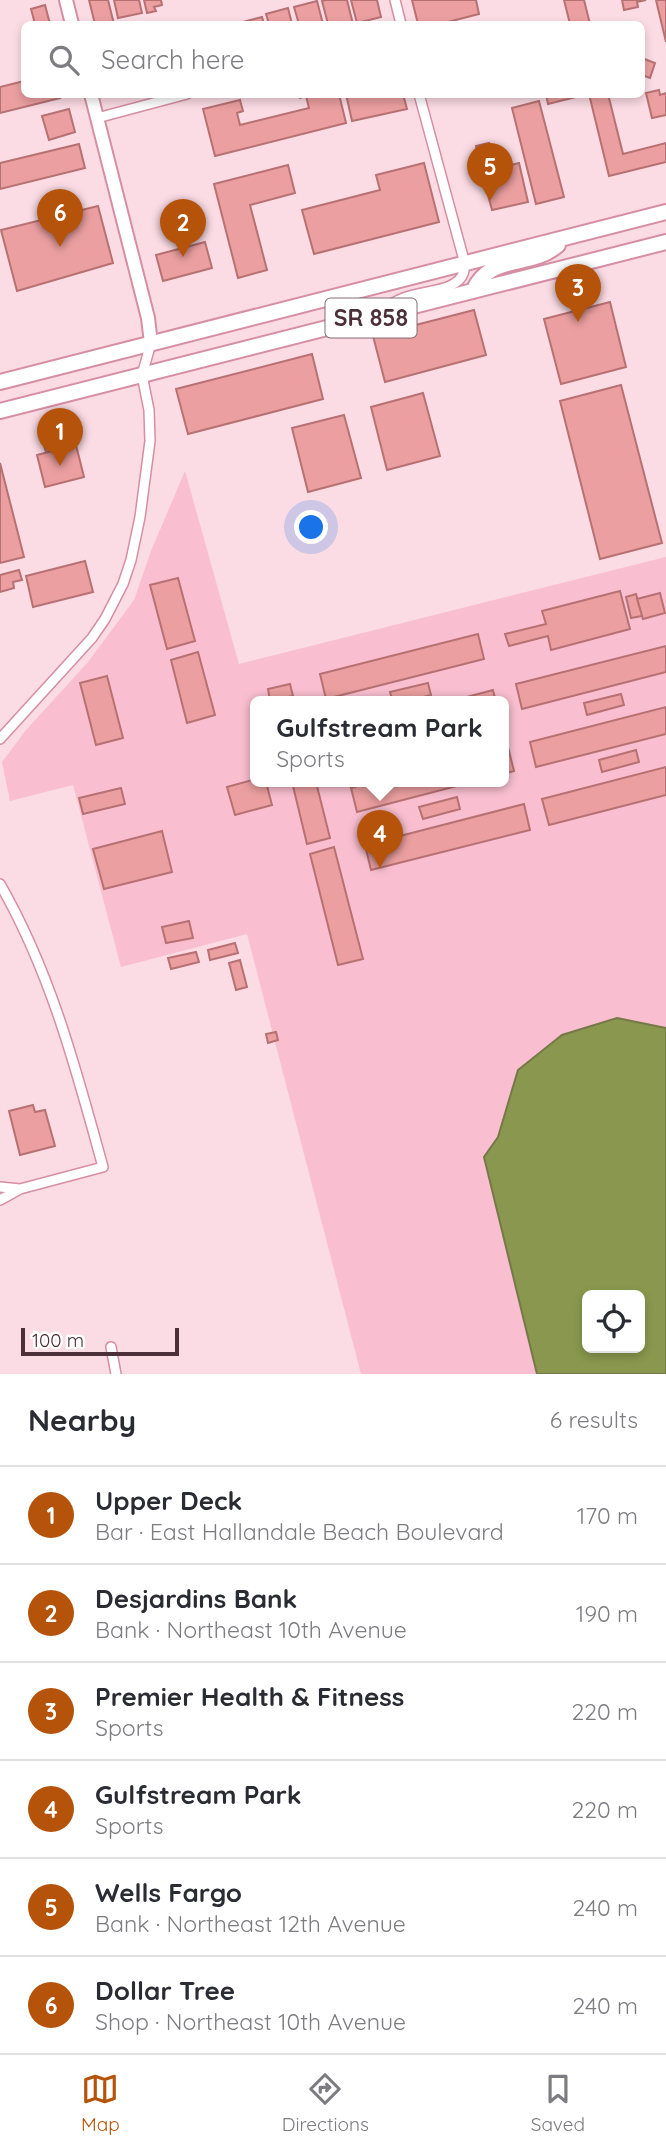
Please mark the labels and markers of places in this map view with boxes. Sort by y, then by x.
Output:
pin: 5 [467,143,513,201]
pin: 6 [37,189,83,247]
pin: 2 [160,199,206,257]
pin: 3 [555,264,601,322]
pin: 1 [37,408,83,466]
pin: 4 [357,810,403,868]

